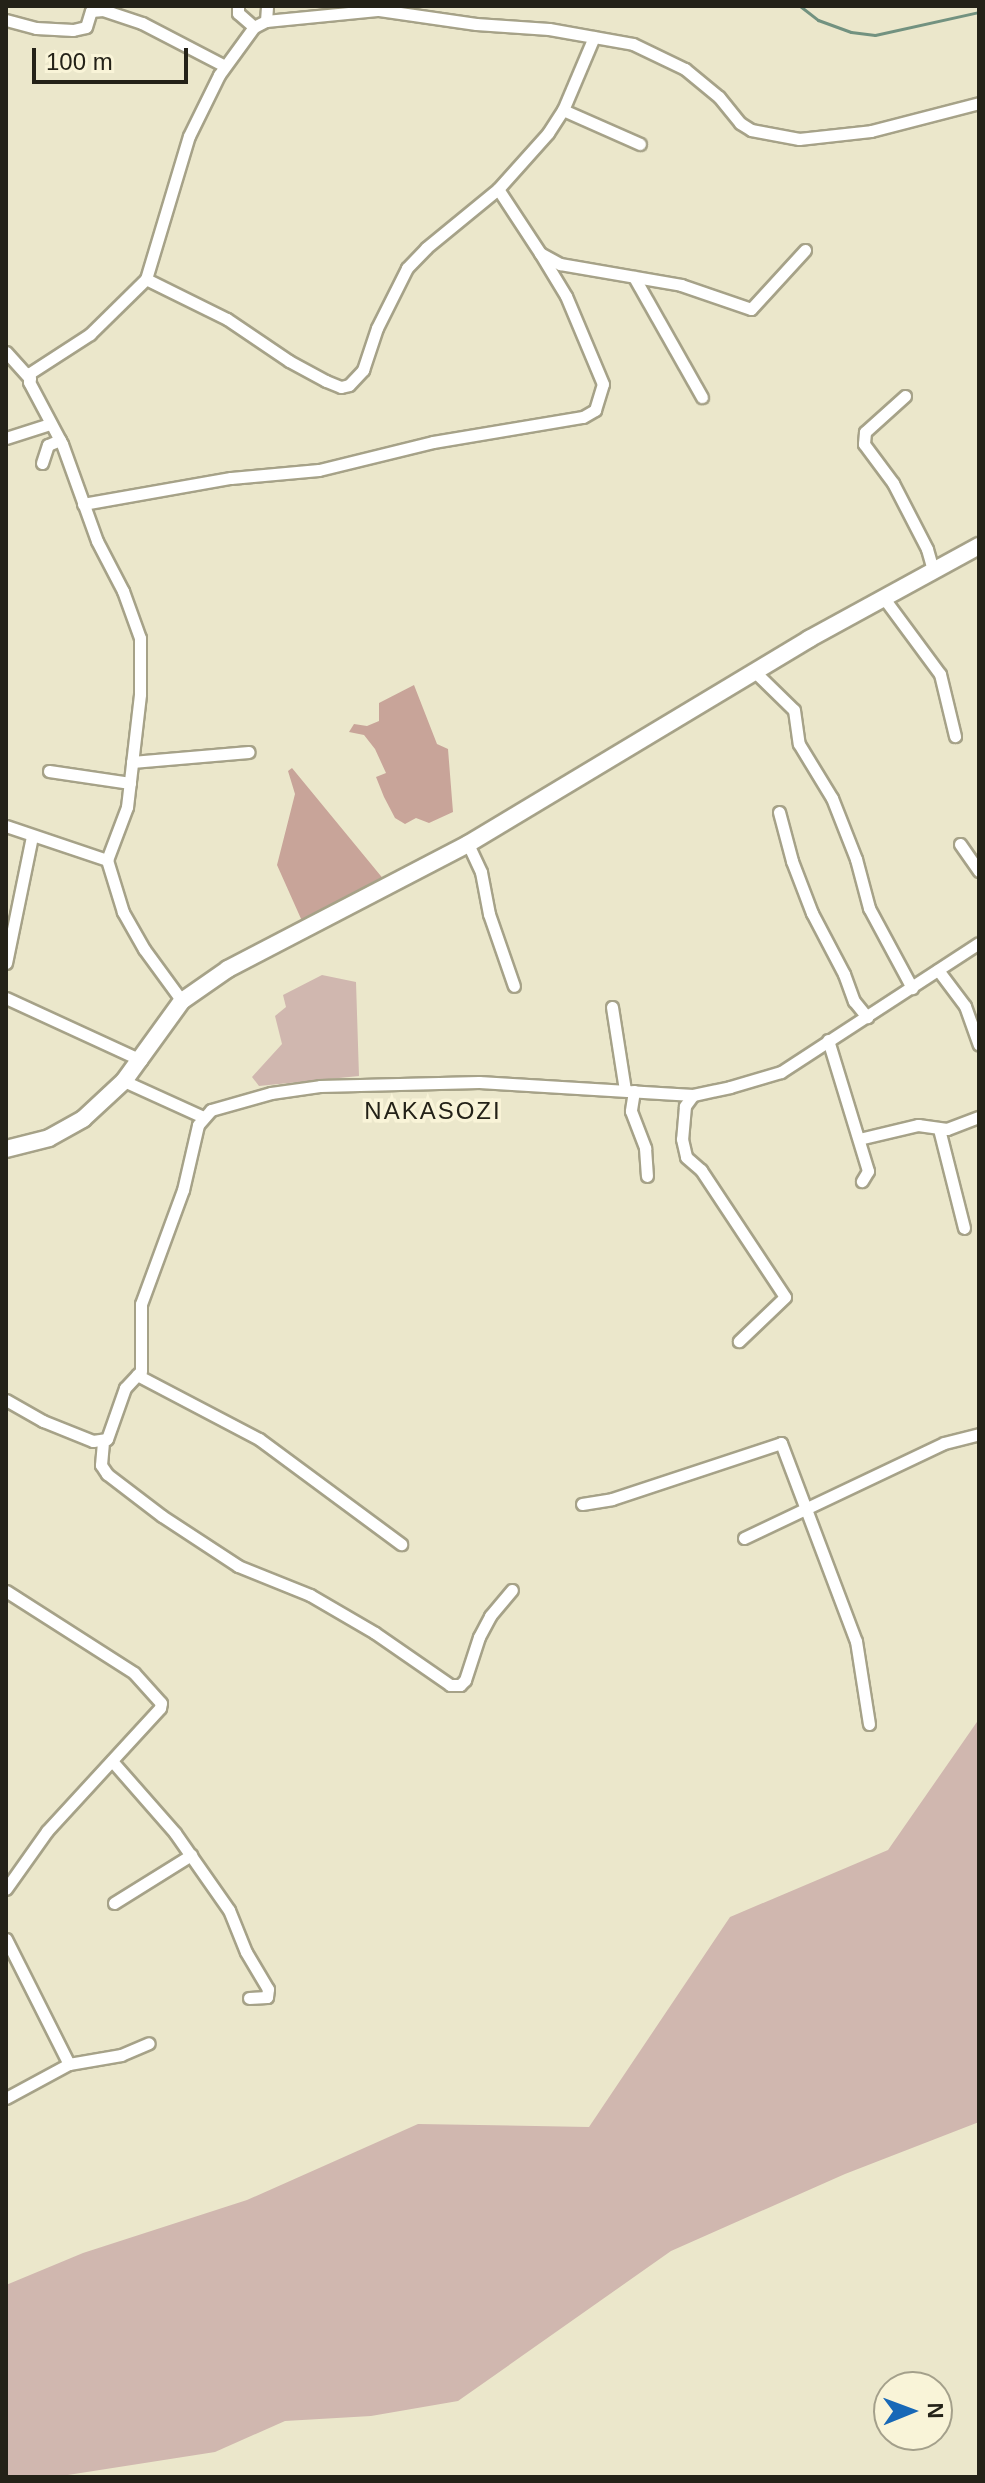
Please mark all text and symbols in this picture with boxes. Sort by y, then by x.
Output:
scale bar [36,32,192,82]
text: 100 m [46,48,113,75]
district label: NAKASOZI [364,1097,502,1125]
north arrow [873,2371,953,2451]
text: N [923,2402,948,2419]

